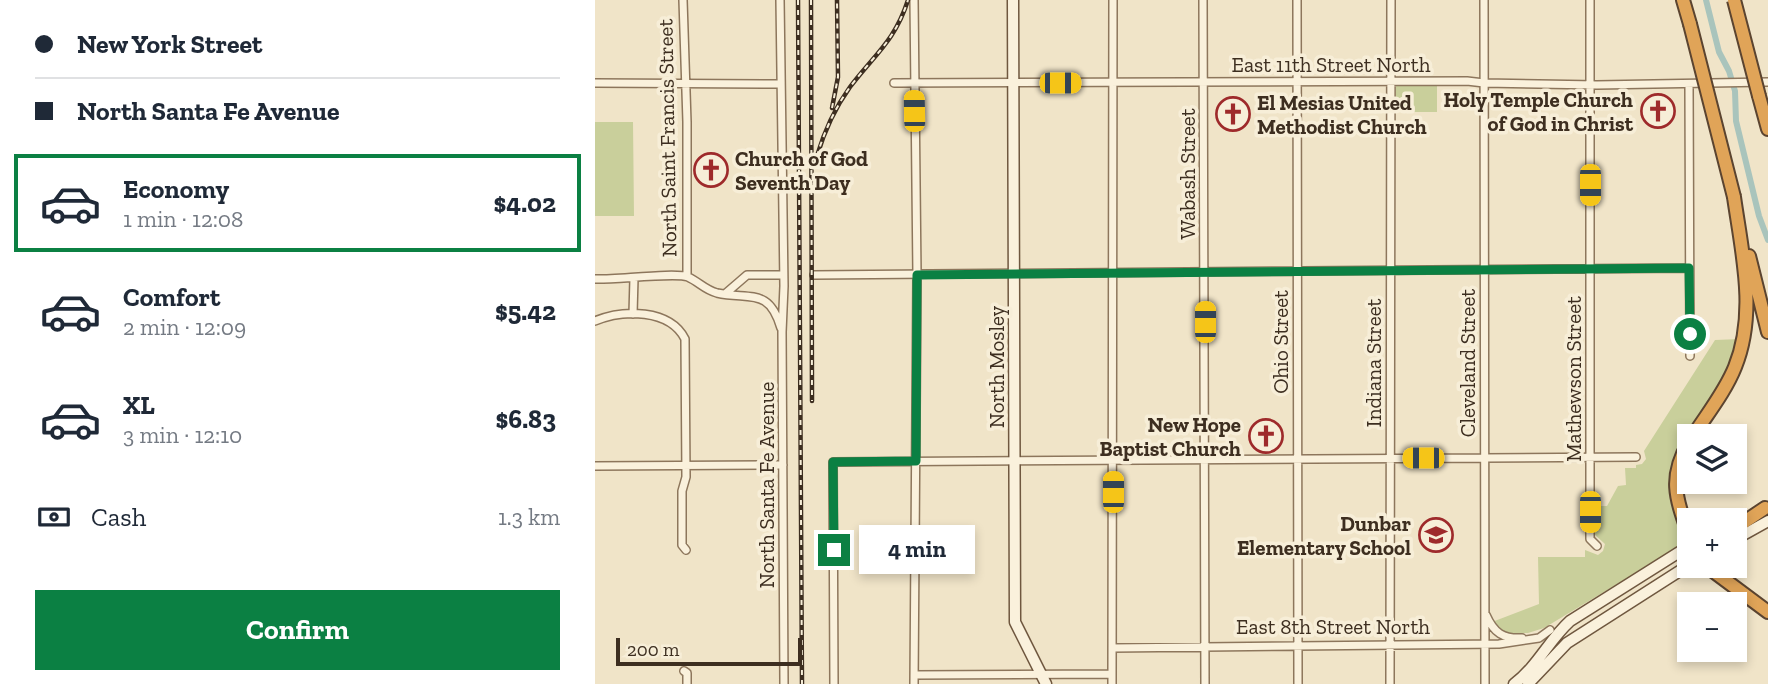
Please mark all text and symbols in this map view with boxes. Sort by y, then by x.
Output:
street label: North Saint Francis Street [652,19,682,257]
text: New York Street [77,28,262,60]
street label: East 11th Street North [1232,52,1431,77]
car [1040,73,1082,94]
place label: Holy Temple Church of God in Christ [1443,87,1634,136]
car [904,90,925,132]
place label: El Mesias United Methodist Church [1257,90,1427,139]
church icon: Holy Temple Church of God in Christ [1639,92,1677,130]
text: North Santa Fe Avenue [77,95,340,127]
church icon: El Mesias United Methodist Church [1214,95,1252,133]
street label: Wabash Street [1175,108,1200,240]
place label: Church of God Seventh Day [735,146,868,195]
church icon: Church of God Seventh Day [692,151,730,189]
car [1580,164,1601,206]
icon: car [39,172,102,235]
text: Economy [123,173,229,205]
text: $4.02 [494,187,556,219]
text: 1 min · 12:08 [123,205,244,233]
icon: car [39,280,102,343]
text: Comfort [123,281,220,313]
street label: Cleveland Street [1455,289,1480,437]
street label: Ohio Street [1268,290,1293,394]
text: $5.42 [495,295,556,327]
street label: Mathewson Street [1561,296,1586,462]
street label: Indiana Street [1361,298,1386,427]
car [1195,301,1216,343]
street label: North Mosley [984,305,1009,428]
text: 2 min · 12:09 [123,313,246,341]
route start [1674,318,1706,350]
street label: North Santa Fe Avenue [754,382,779,588]
icon: car [39,388,102,451]
text: XL [123,389,155,421]
text: $6.83 [495,403,556,435]
place label: New Hope Baptist Church [1099,412,1241,461]
church icon: New Hope Baptist Church [1247,417,1285,455]
text: 3 min · 12:10 [123,421,242,449]
map controls [1677,424,1747,662]
button: layers [1677,424,1747,494]
car [1403,448,1445,469]
car [1103,471,1124,513]
car [1580,491,1601,533]
icon: cash [35,498,73,536]
text: Cash [91,501,146,533]
text: 1.3 km [498,503,560,531]
button: + [1677,508,1747,578]
place label: Dunbar Elementary School [1237,511,1411,560]
school or university icon: Dunbar Elementary School [1417,516,1455,554]
callout: 4 min [859,526,974,574]
route end [818,534,850,566]
text: 4 min [888,535,946,563]
button: Confirm [35,590,560,670]
button: − [1677,592,1747,662]
street label: East 8th Street North [1236,614,1430,639]
scale bar [616,635,801,667]
text: 200 m [627,638,679,661]

